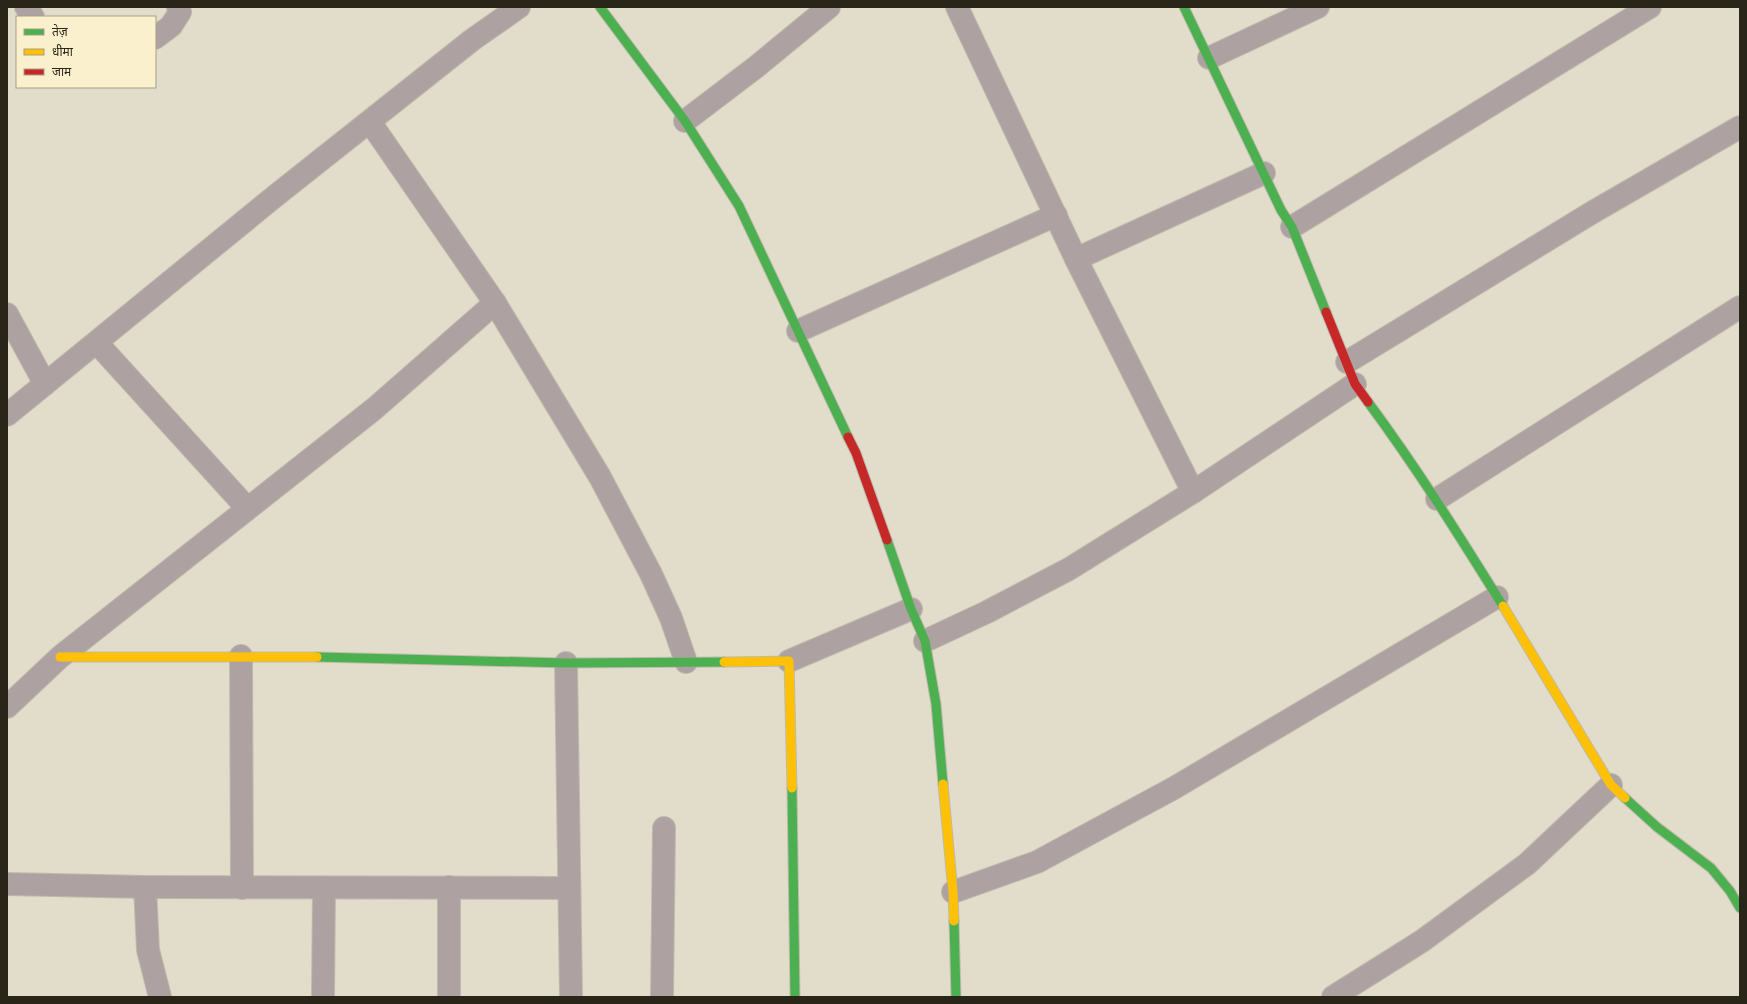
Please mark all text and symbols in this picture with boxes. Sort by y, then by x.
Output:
legend [16,16,156,88]
text: तेज़ [52,24,69,41]
text: धीमा [52,44,74,61]
text: जाम [52,65,72,81]

